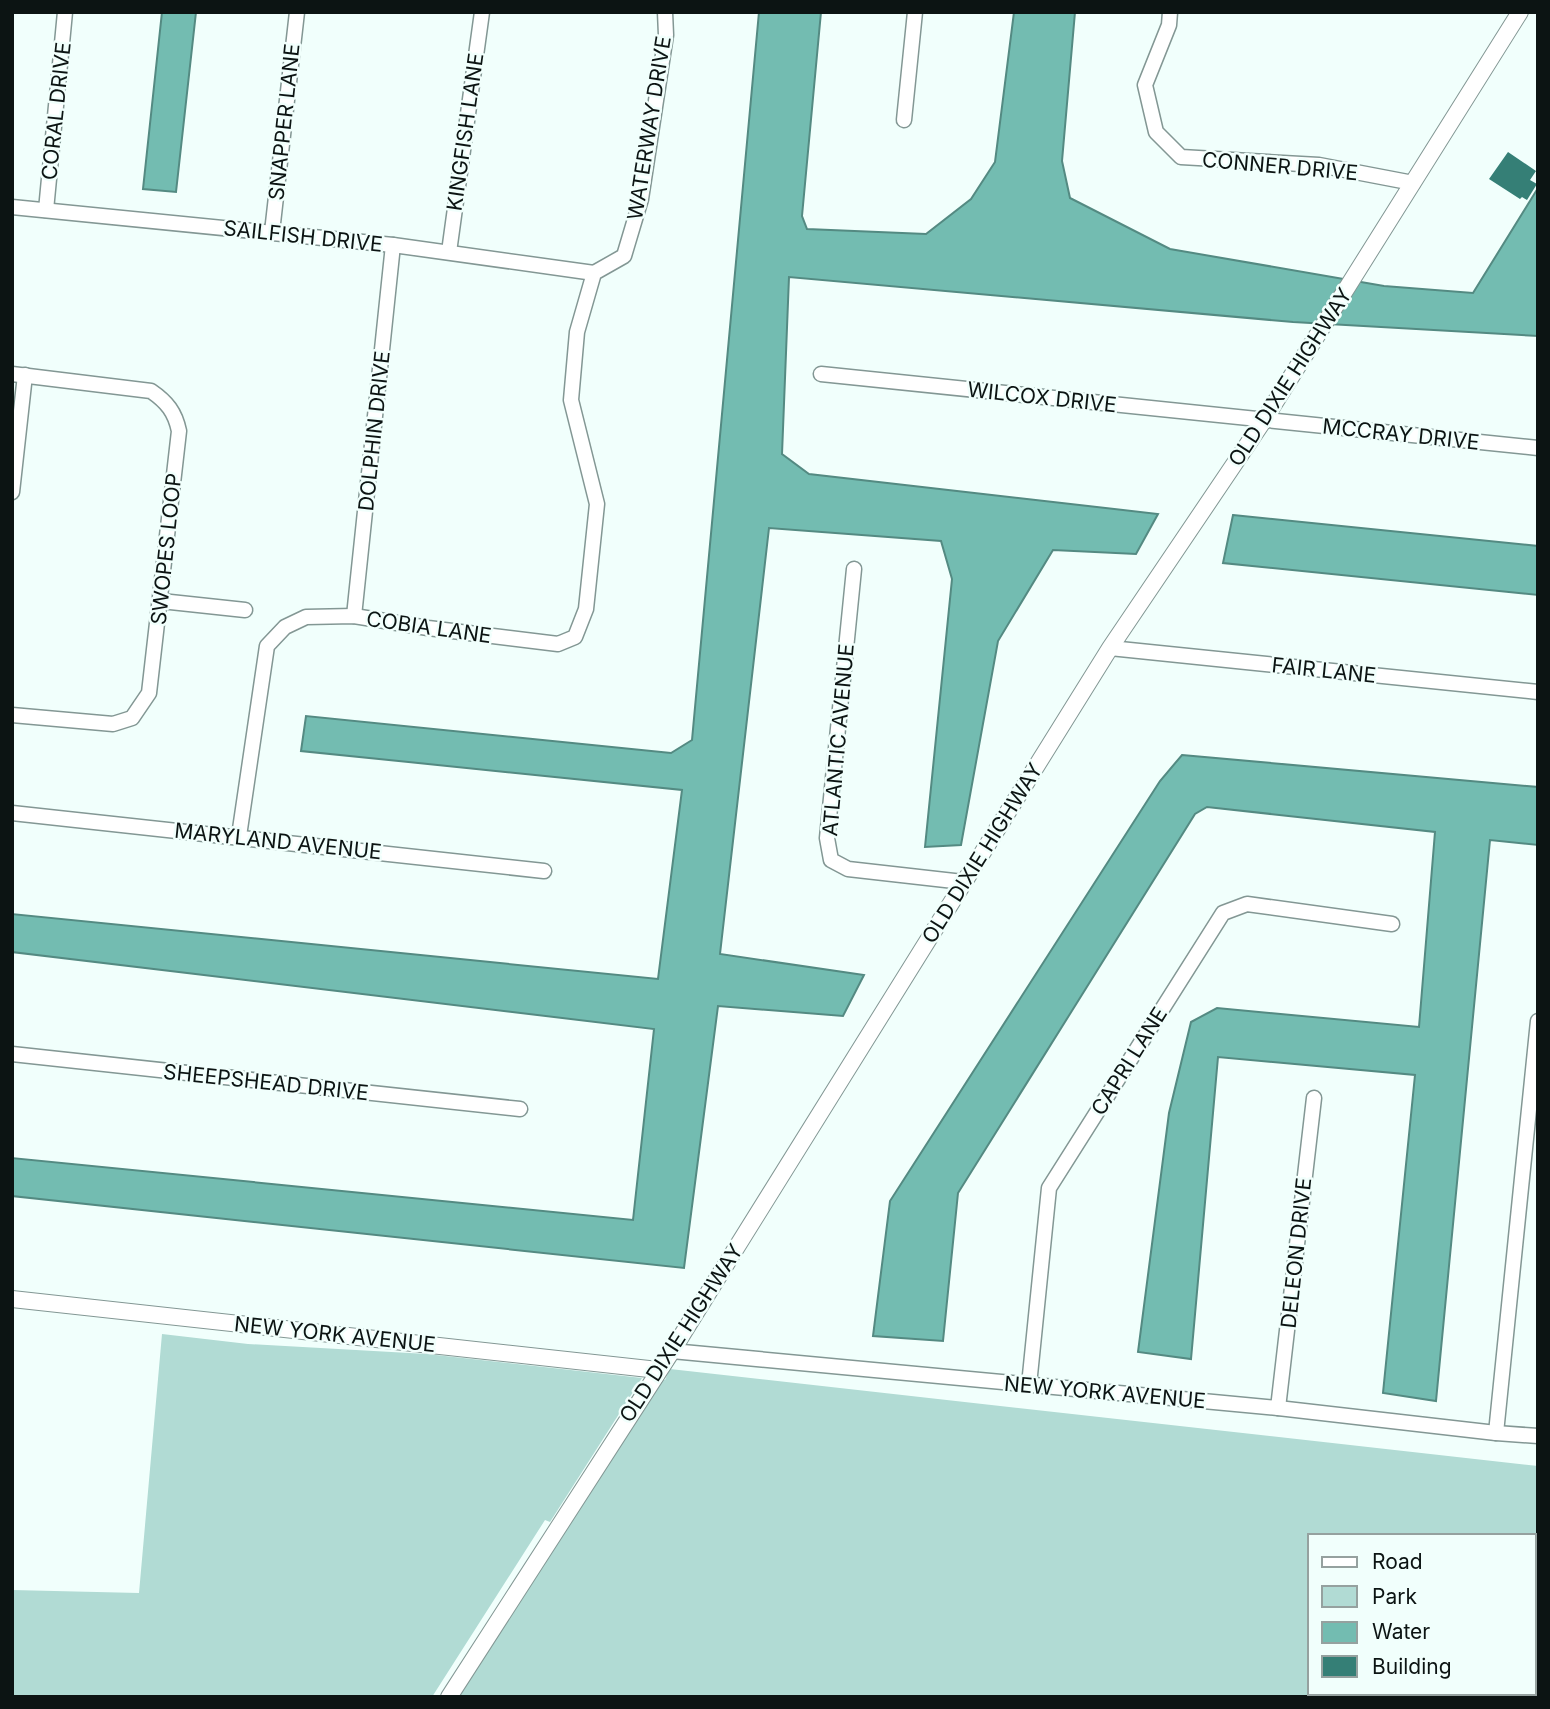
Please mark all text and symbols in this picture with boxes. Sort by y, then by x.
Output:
street label: WATERWAY DRIVE [622,34,676,222]
street label: CORAL DRIVE [36,41,76,181]
street label: SNAPPER LANE [263,42,305,202]
street label: KINGFISH LANE [442,51,488,213]
street label: CONNER DRIVE [1201,147,1359,185]
street label: SAILFISH DRIVE [222,215,384,257]
street label: OLD DIXIE HIGHWAY [1223,283,1357,471]
street label: DOLPHIN DRIVE [353,350,395,512]
street label: WILCOX DRIVE [966,377,1118,417]
street label: MCCRAY DRIVE [1321,413,1481,455]
street label: SWOPES LOOP [146,472,186,626]
street label: COBIA LANE [365,606,493,648]
street label: ATLANTIC AVENUE [817,643,859,837]
street label: FAIR LANE [1271,652,1377,688]
street label: OLD DIXIE HIGHWAY [916,758,1048,948]
street label: MARYLAND AVENUE [173,818,383,864]
street label: CAPRI LANE [1086,1002,1172,1120]
street label: SHEEPSHEAD DRIVE [162,1059,370,1105]
street label: DELEON DRIVE [1276,1176,1316,1330]
street label: OLD DIXIE HIGHWAY [614,1239,748,1427]
street label: NEW YORK AVENUE [233,1311,437,1357]
street label: NEW YORK AVENUE [1003,1371,1207,1413]
legend [1308,1534,1536,1695]
text: Road [1372,1549,1423,1574]
text: Park [1372,1584,1417,1609]
text: Water [1372,1619,1430,1644]
text: Building [1372,1654,1452,1679]

